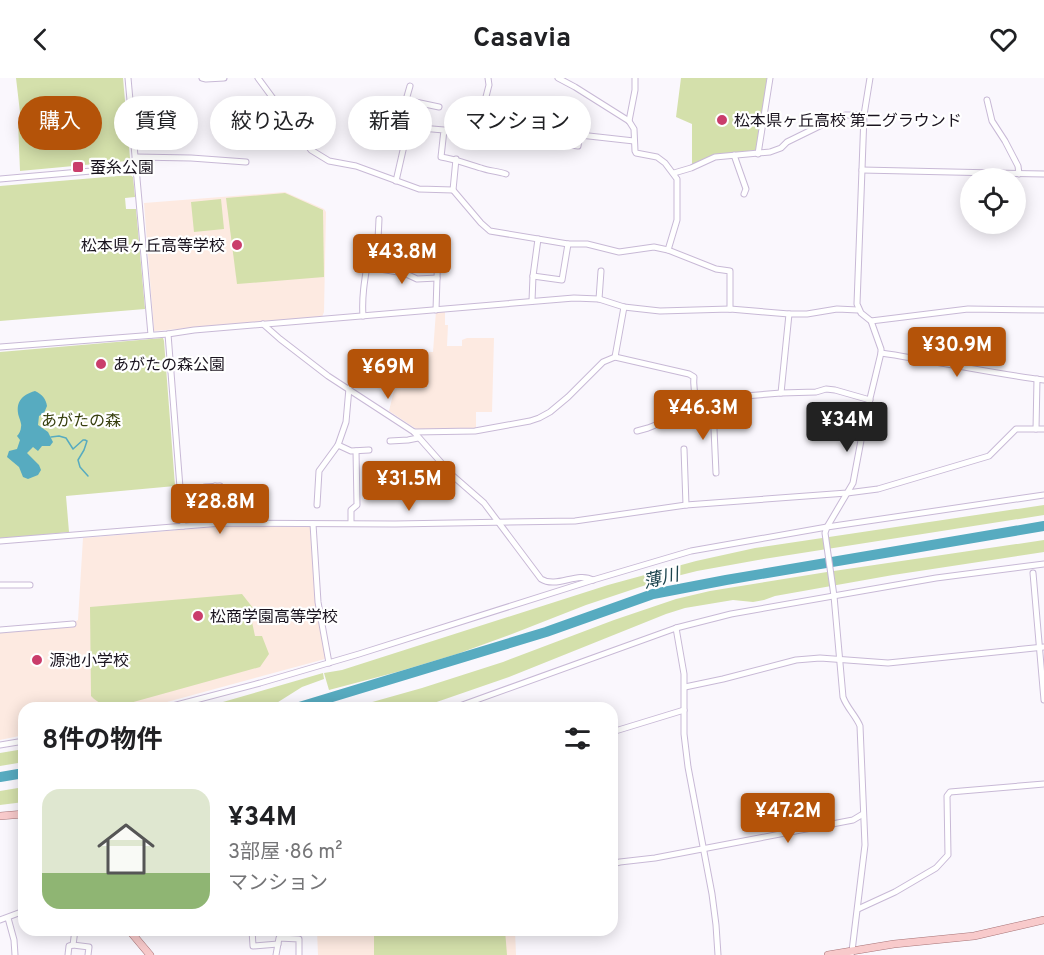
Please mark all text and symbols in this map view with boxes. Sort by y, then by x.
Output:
text: Casavia [473,22,571,56]
icon: back [24,23,57,56]
icon: heart [987,23,1020,56]
chip: 購入 [18,96,102,150]
chip: 賃貸 [114,96,198,150]
chip: 絞り込み [210,96,336,150]
chip: 新着 [348,96,432,150]
chip: マンション [444,96,591,150]
place label: 松本県ヶ丘高校 第二グラウンド [734,112,962,132]
marker: 松本県ヶ丘高校 第二グラウンド [715,113,729,127]
place label: 蚕糸公園 [90,159,154,179]
marker: 蚕糸公園 [71,160,85,174]
map controls [960,168,1026,234]
button: locate [960,168,1026,234]
pin: ¥43.8M [353,234,451,285]
place label: 松本県ヶ丘高等学校 [81,237,225,257]
marker: 松本県ヶ丘高等学校 [230,238,244,252]
text: ¥43.8M [367,240,437,266]
pin: ¥30.9M [908,327,1006,378]
text: ¥30.9M [922,333,992,359]
pin: ¥69M [352,349,424,400]
text: ¥69M [362,355,414,381]
place label: あがたの森公園 [113,356,225,376]
marker: あがたの森公園 [94,357,108,371]
pin: ¥46.3M [654,390,752,441]
text: ¥46.3M [668,396,738,422]
pin: ¥34M [811,402,883,453]
text: ¥34M [820,408,874,434]
park label: あがたの森 [41,412,121,432]
pin: ¥31.5M [360,461,458,512]
text: ¥31.5M [376,467,442,493]
pin: ¥28.8M [171,484,269,535]
text: ¥28.8M [185,490,255,516]
water label: 薄川 [641,564,683,595]
place label: 松商学園高等学校 [210,608,338,628]
marker: 松商学園高等学校 [191,609,205,623]
place label: 源池小学校 [49,652,129,672]
marker: 源池小学校 [30,653,44,667]
icon: filters [561,722,594,755]
text: 8件の物件 [42,725,162,758]
pin: ¥47.2M [739,793,837,844]
text: ¥47.2M [755,799,821,825]
text: ¥34M [228,802,297,835]
icon: home [90,813,162,885]
text: 3部屋 · 86 m² [228,840,342,866]
text: マンション [228,871,328,897]

